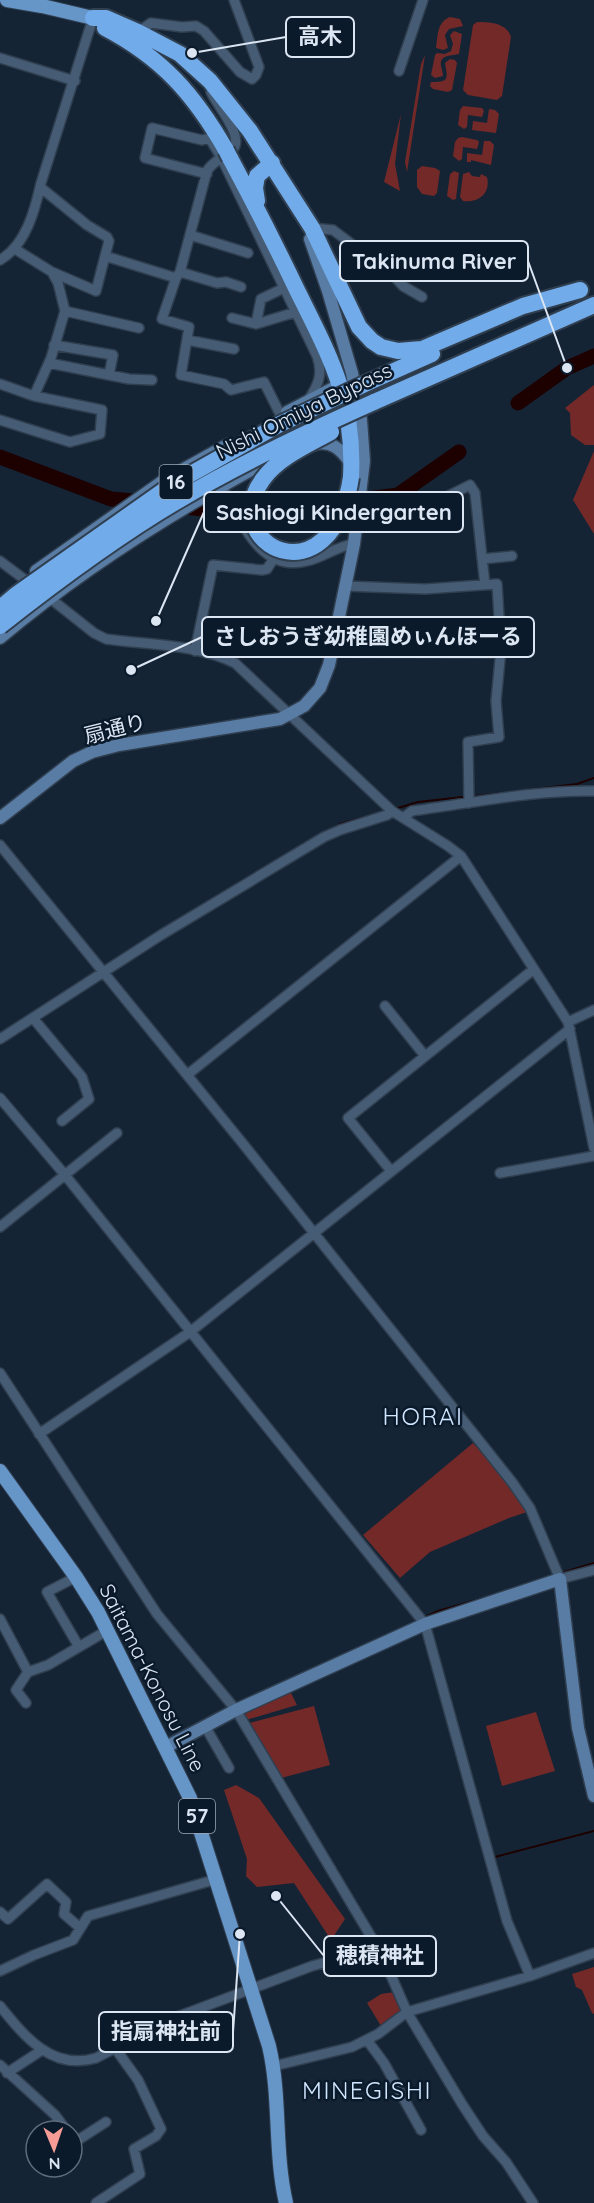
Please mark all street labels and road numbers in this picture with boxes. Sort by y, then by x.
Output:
street label: Nishi Omiya Bypass [211,356,396,464]
road number: 16 [160,465,192,499]
street label: 扇通り [81,708,148,748]
street label: Saitama-Konosu Line [94,1579,212,1776]
road number: 57 [179,1799,215,1833]

